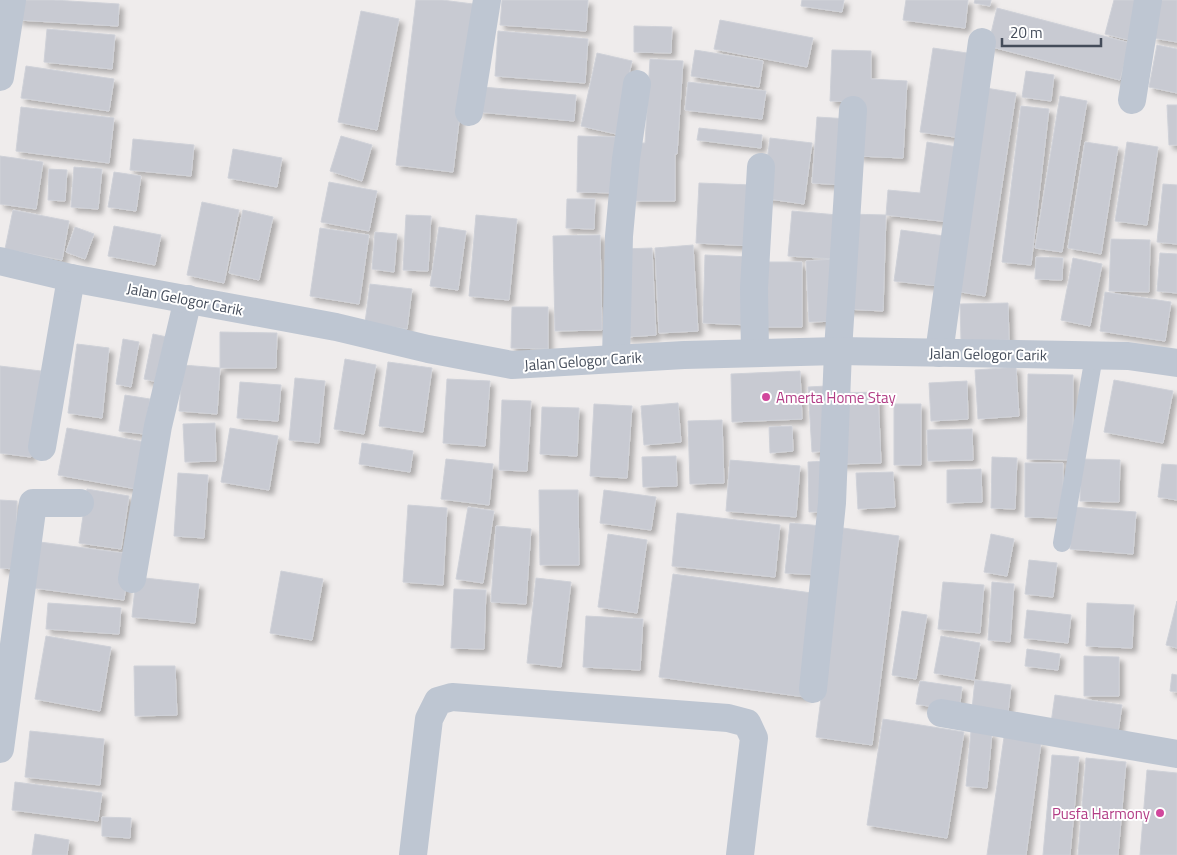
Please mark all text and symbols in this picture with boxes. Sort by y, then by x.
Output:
scale bar [1002,15,1101,47]
text: 20 m [1010,21,1043,44]
street label: Jalan Gelogor Carik [125,276,245,322]
street label: Jalan Gelogor Carik [929,341,1047,367]
street label: Jalan Gelogor Carik [523,345,643,377]
place label: Amerta Home Stay [776,386,896,409]
marker: Amerta Home Stay [760,391,772,403]
place label: Pusfa Harmony [1052,802,1150,825]
marker: Pusfa Harmony [1154,807,1166,819]

